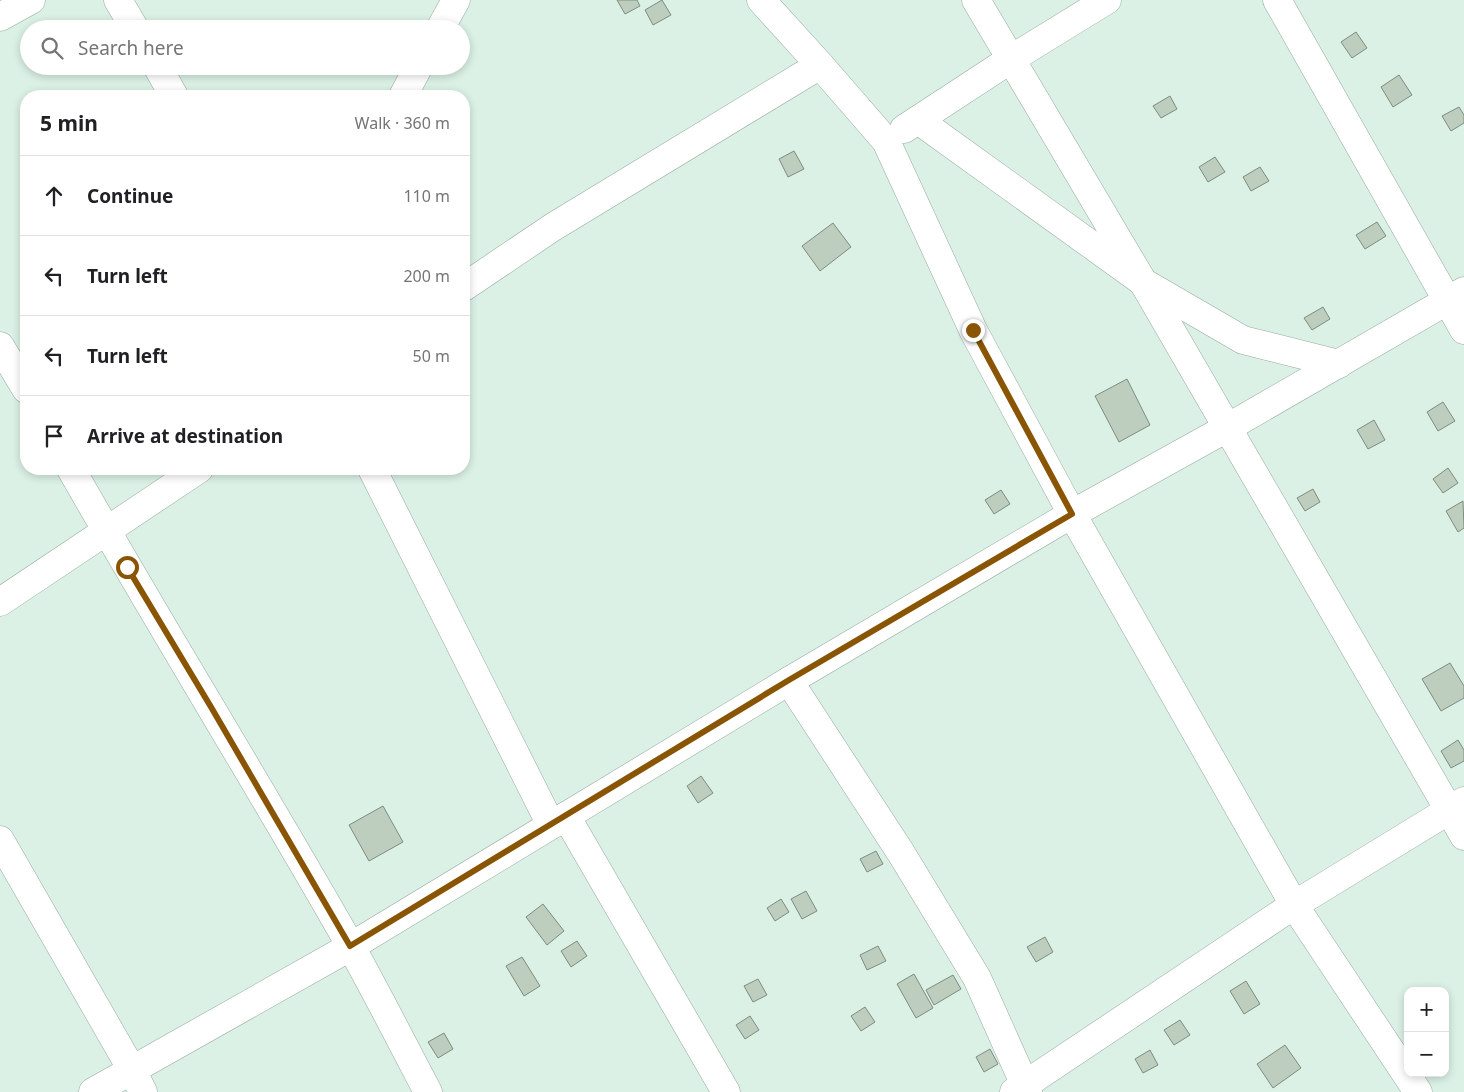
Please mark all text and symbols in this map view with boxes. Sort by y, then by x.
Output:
search box [20,20,470,75]
icon: search [38,34,66,62]
text: Search here [78,35,184,61]
text: 5 min [40,109,98,137]
text: Walk · 360 m [355,112,450,134]
icon: ahead [40,182,68,210]
text: Continue [87,183,173,209]
text: 110 m [403,185,450,207]
icon: left [40,262,68,290]
text: Turn left [87,263,168,289]
text: 200 m [403,265,450,287]
route end [962,319,985,342]
icon: left [40,342,68,370]
text: Turn left [87,343,168,369]
text: 50 m [413,345,450,367]
icon: arrive [40,422,68,450]
text: Arrive at destination [87,423,283,449]
route start [116,556,139,579]
map controls [1404,987,1449,1077]
button: + [1404,987,1449,1032]
button: − [1404,1032,1449,1077]

